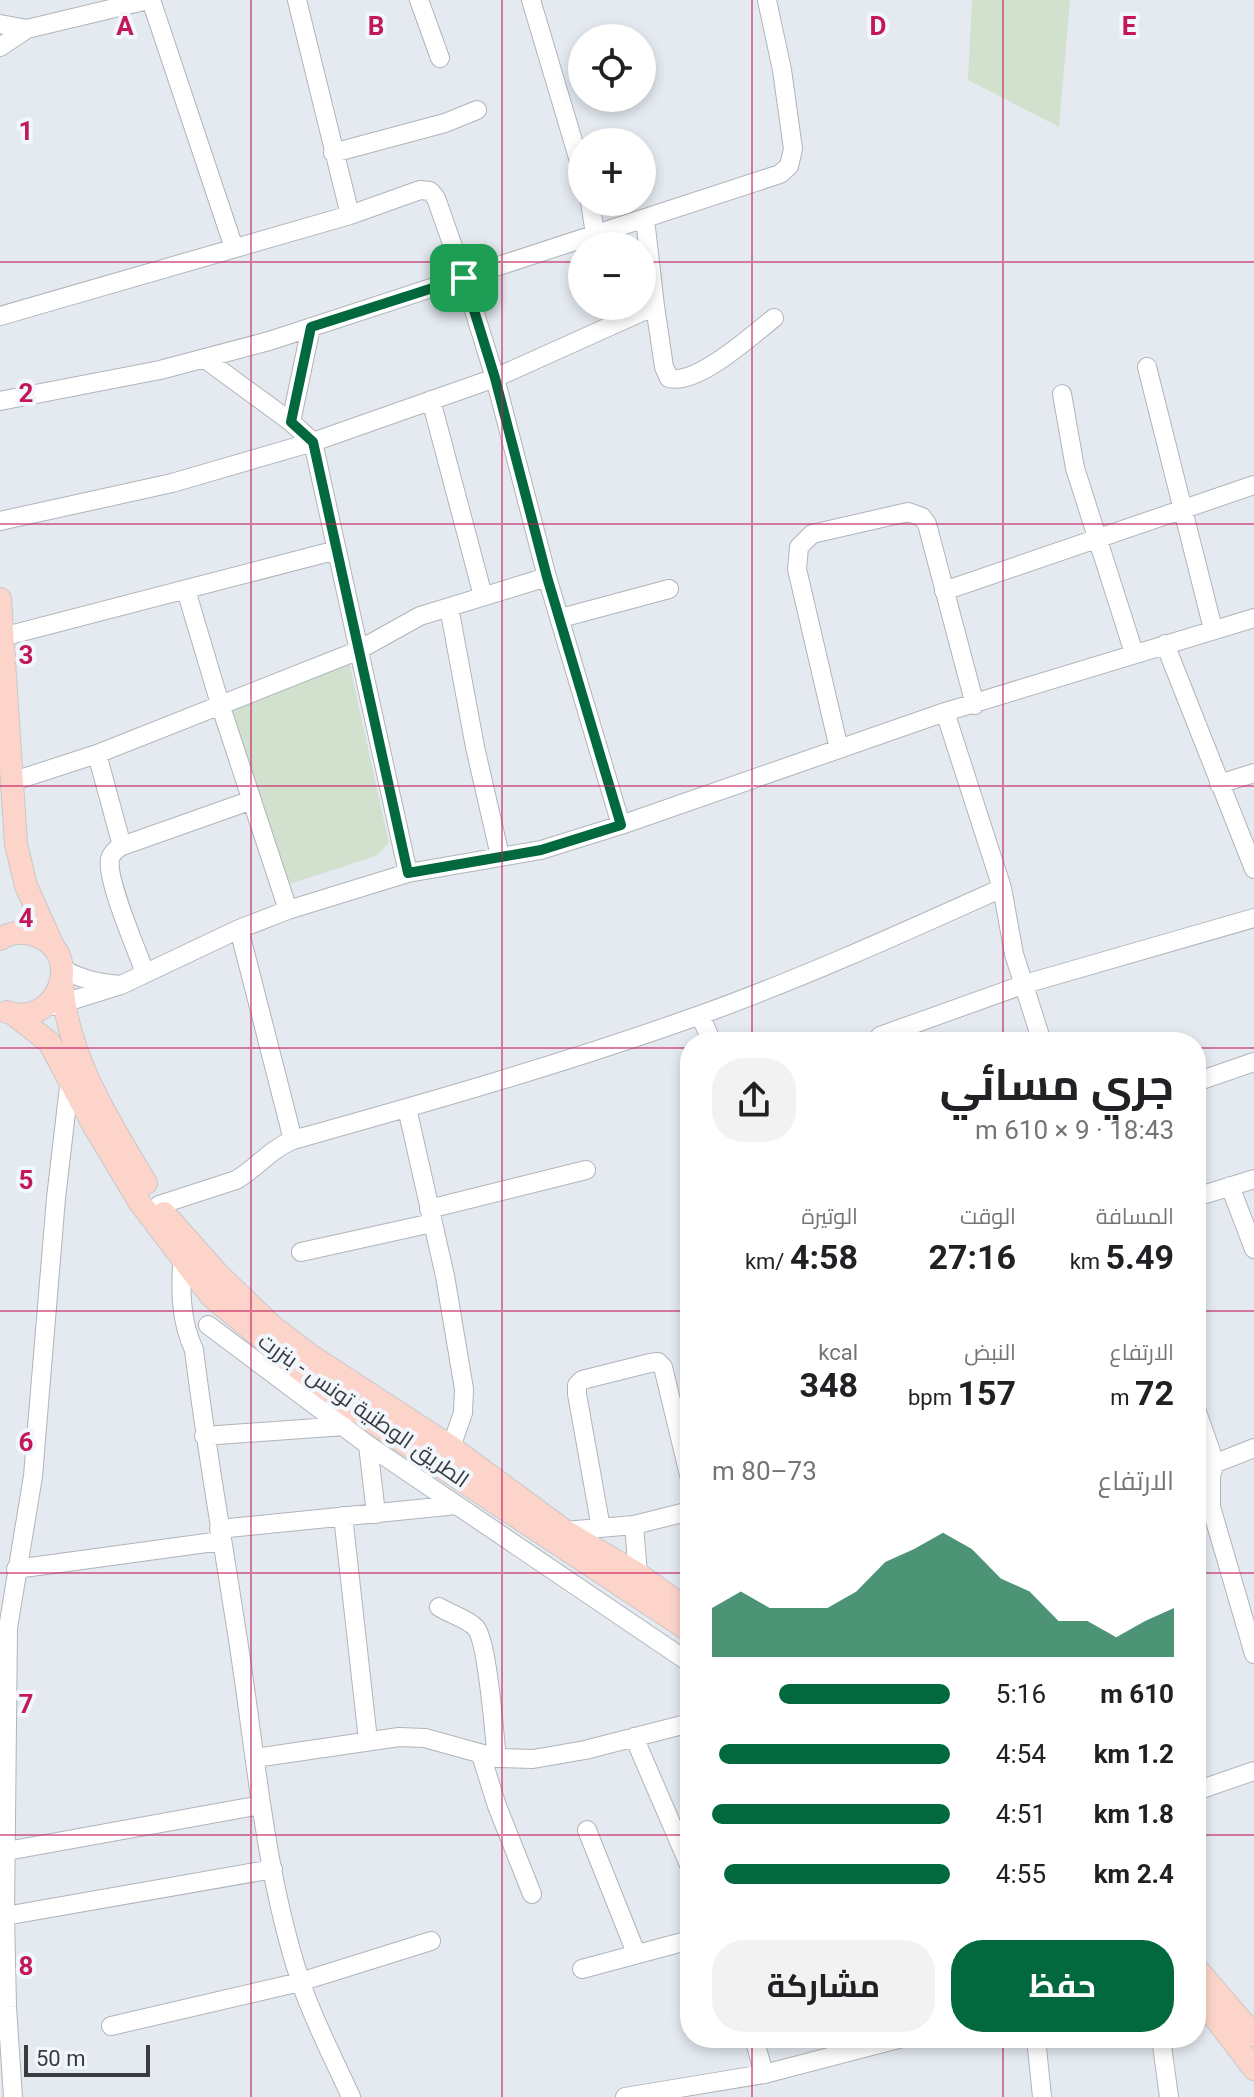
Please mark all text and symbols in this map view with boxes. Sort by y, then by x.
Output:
text: A [116,11,134,41]
text: B [368,11,384,41]
text: D [870,11,886,41]
text: E [1122,11,1137,41]
map controls [568,24,656,320]
button: locate [568,24,656,112]
text: 1 [19,116,33,146]
button: + [568,128,656,216]
button: − [568,232,656,320]
pin [430,244,498,312]
icon: arrive [442,256,486,300]
text: 2 [19,378,33,408]
text: 3 [19,640,33,670]
text: 4 [19,903,34,933]
button: share [712,1058,796,1142]
text: جري مسائي [940,1059,1174,1111]
text: 18:43 · 9 × 610 m [975,1115,1174,1145]
text: 5 [19,1165,33,1195]
text: الوتيرة [802,1204,858,1229]
text: الوقت [960,1204,1016,1229]
text: المسافة [1096,1204,1174,1229]
text: 4:58 [790,1237,858,1277]
text: 27:16 [928,1237,1016,1277]
text: 5.49 [1106,1237,1174,1277]
text: /km [745,1249,790,1274]
text: km [1070,1249,1106,1274]
street label: الطريق الوطنية تونس - بنزرت [253,1328,474,1493]
text: kcal [818,1340,858,1365]
text: النبض [964,1340,1016,1365]
text: الارتفاع [1110,1340,1174,1365]
text: 348 [799,1365,858,1405]
text: 157 [957,1373,1016,1413]
text: 72 [1135,1373,1174,1413]
text: bpm [908,1385,957,1410]
text: m [1110,1385,1135,1410]
text: 6 [19,1427,34,1457]
text: 73–80 m [712,1456,817,1486]
text: الارتفاع [1098,1466,1174,1496]
text: 5:16 [996,1679,1046,1709]
text: 610 m [1100,1679,1174,1709]
text: 7 [19,1689,33,1719]
text: 4:54 [996,1739,1046,1769]
text: 1.2 km [1094,1739,1174,1769]
text: 4:51 [996,1799,1046,1829]
text: 1.8 km [1094,1799,1174,1829]
text: 4:55 [996,1859,1046,1889]
text: 2.4 km [1094,1859,1174,1889]
button: مشاركة [712,1940,935,2032]
button: حفظ [951,1940,1174,2032]
text: 8 [19,1951,33,1981]
scale bar [24,2041,150,2077]
text: 50 m [36,2046,85,2071]

